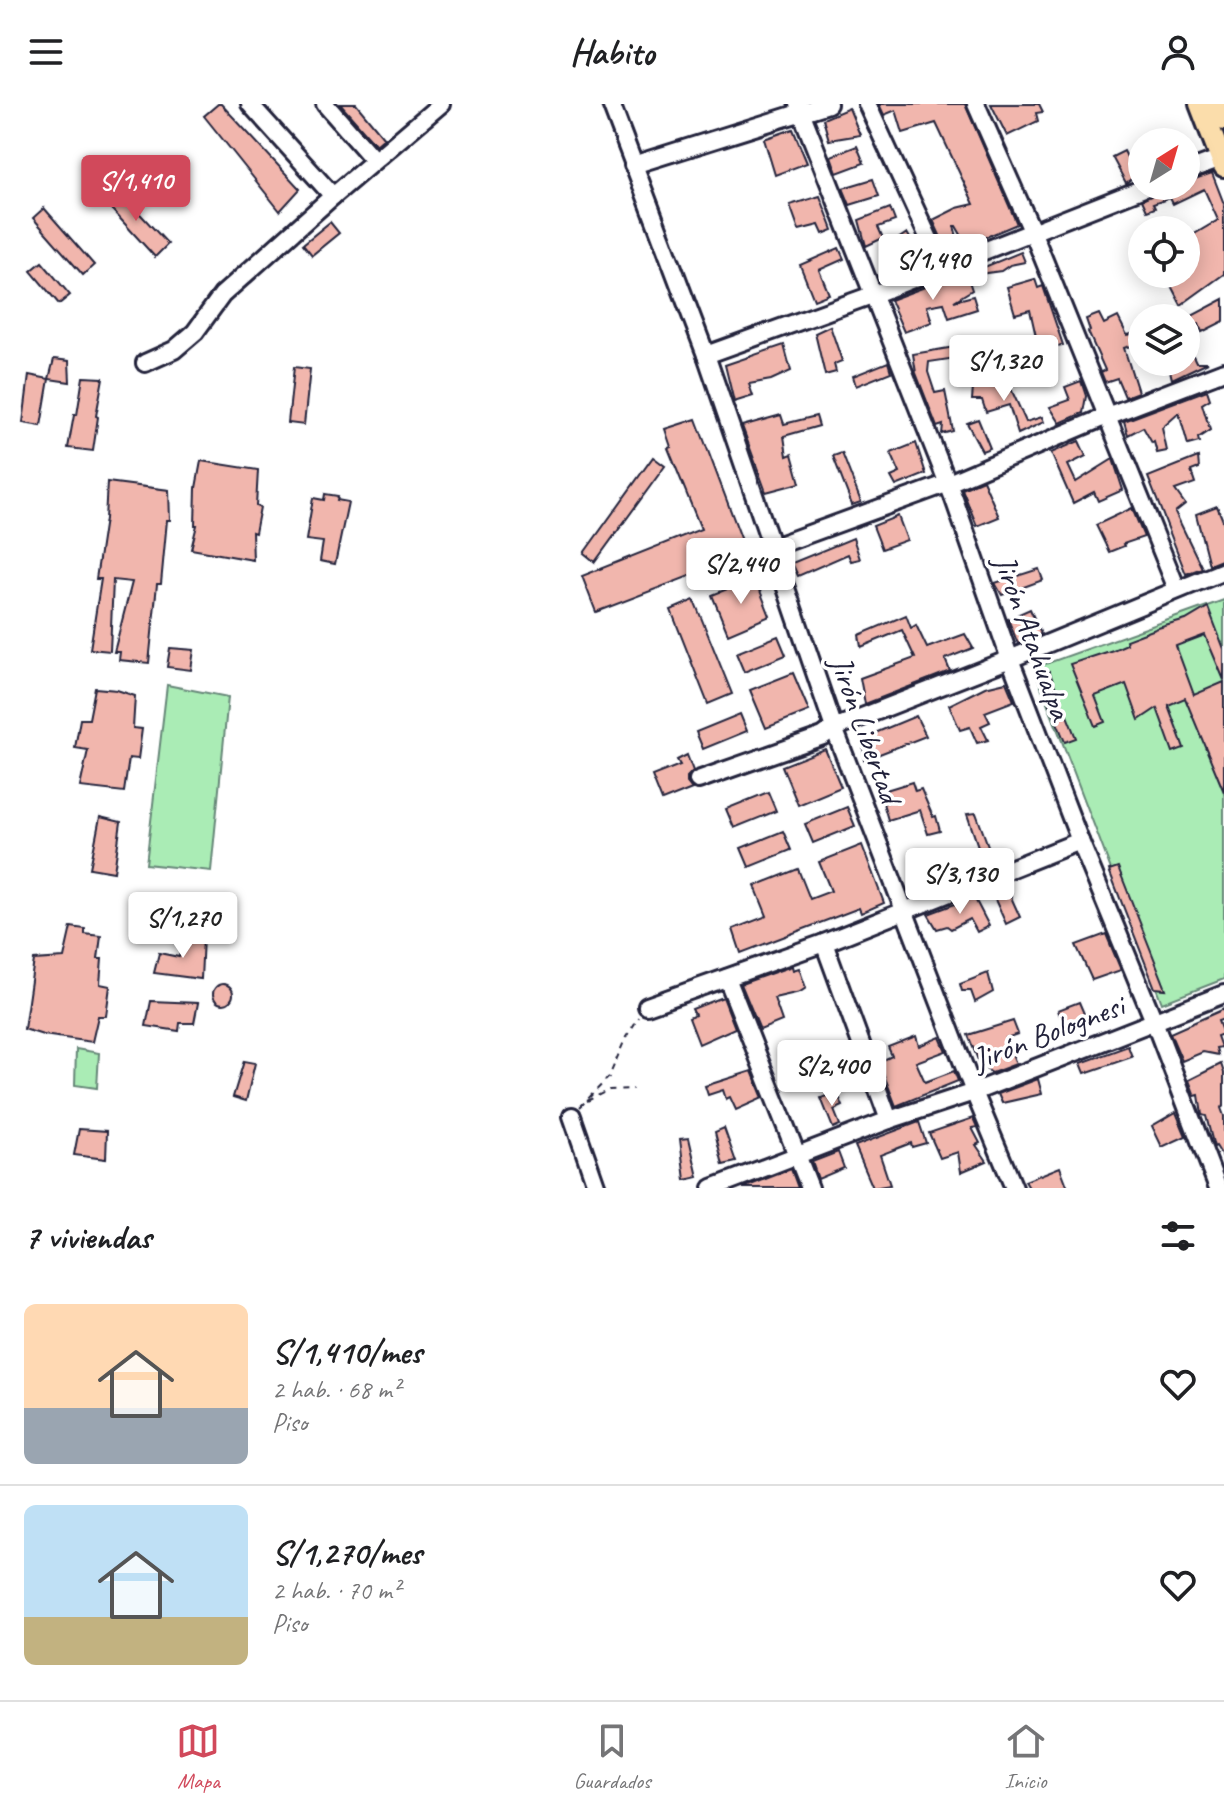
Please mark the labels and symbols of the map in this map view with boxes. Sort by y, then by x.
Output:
north arrow [1128,128,1200,200]
pin: S/1,410 [62,155,210,223]
pin: S/1,490 [859,234,1007,302]
pin: S/1,320 [930,335,1078,403]
pin: S/2,440 [667,538,815,606]
street label: Jirón Atahualpa [983,547,1082,727]
street label: Jirón Libertad [819,648,913,813]
pin: S/3,130 [886,848,1034,916]
pin: S/1,270 [109,892,257,960]
street label: Jirón Bolognesi [965,983,1133,1081]
pin: S/2,400 [758,1040,906,1108]

